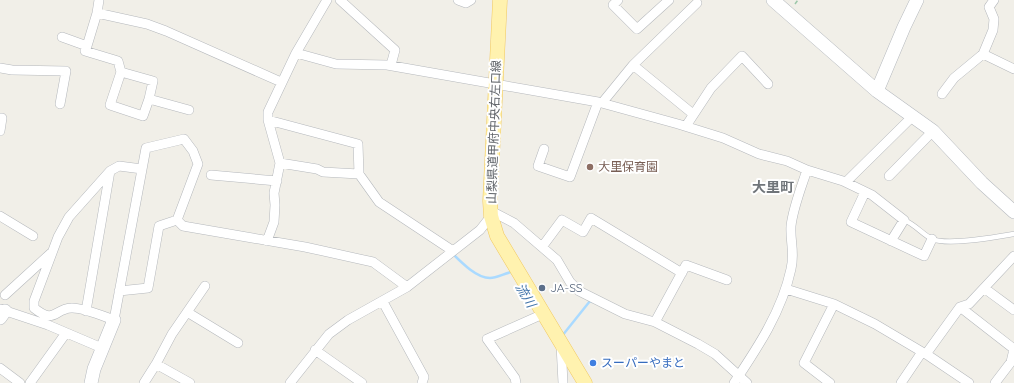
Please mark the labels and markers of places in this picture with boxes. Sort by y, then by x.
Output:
place label: 大里保育園 [598,159,658,174]
marker: 大里保育園 [585,162,595,172]
place label: JA-SS [550,280,583,295]
marker: JA-SS [537,283,547,293]
place label: スーパーやまと [601,355,685,370]
marker: スーパーやまと [588,358,598,368]

